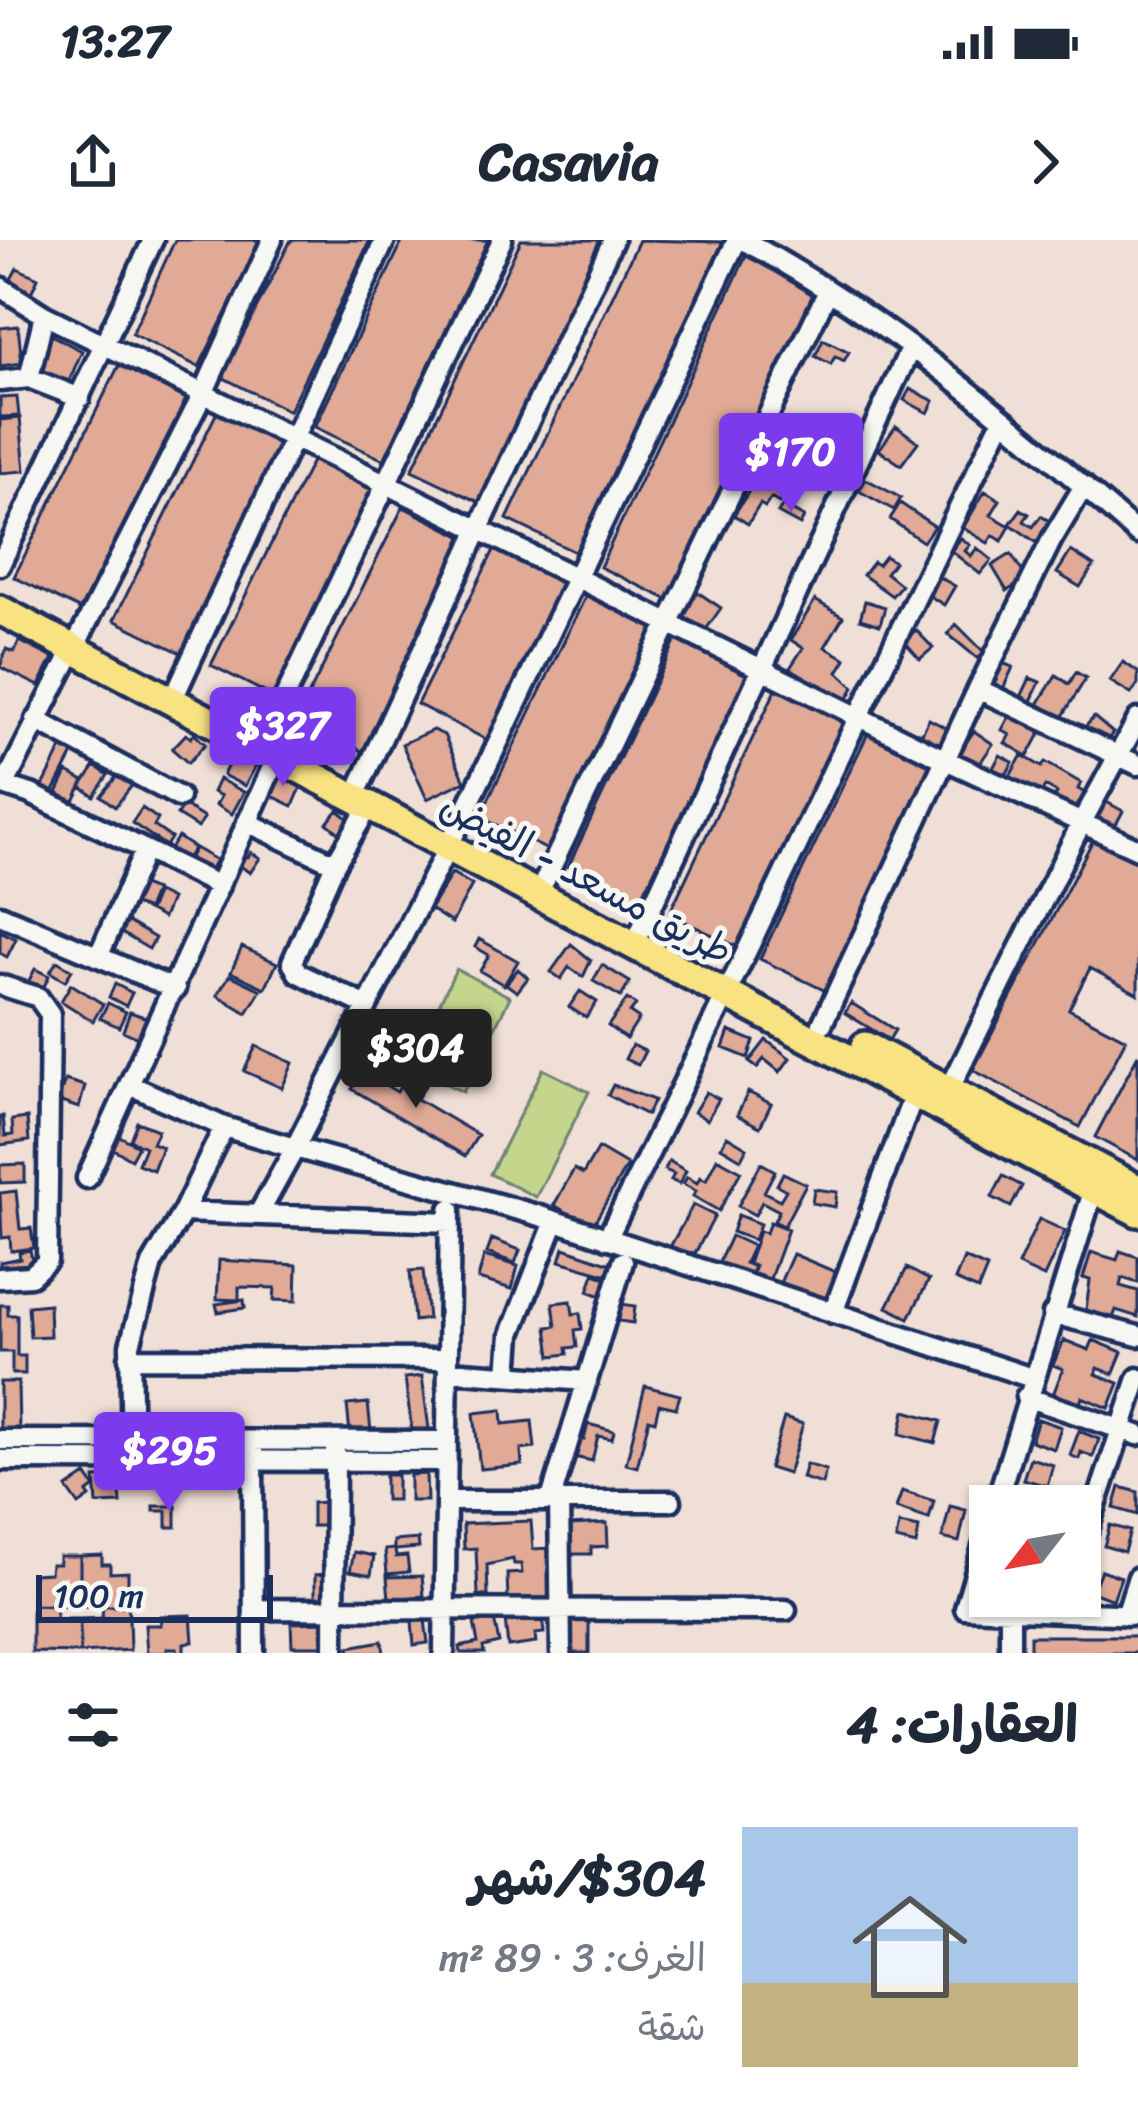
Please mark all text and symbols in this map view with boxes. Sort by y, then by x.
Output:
text: 13:27 [60,2,169,82]
text: Casavia [479,114,659,210]
icon: share [60,129,126,195]
icon: forward [1012,129,1078,195]
pin: $170 [720,413,862,515]
text: $170 [746,417,836,486]
pin: $327 [212,687,354,789]
text: $327 [237,691,329,760]
street label: طريق مسعد - الفيض [427,771,746,984]
pin: $304 [345,1009,487,1111]
text: $304 [368,1013,464,1082]
pin: $295 [98,1412,240,1514]
text: $295 [121,1416,217,1485]
north arrow [969,1485,1101,1617]
map controls [969,1485,1101,1617]
text: 100 m [54,1567,144,1625]
scale bar [36,1569,273,1622]
text: العقارات: 4 [847,1680,1078,1770]
icon: filters [60,1692,126,1758]
text: $304/شهر [469,1833,706,1923]
icon: home [838,1875,982,2019]
text: الغرف: 3 · 89 m² [439,1923,706,1992]
text: شقة [638,1992,706,2061]

